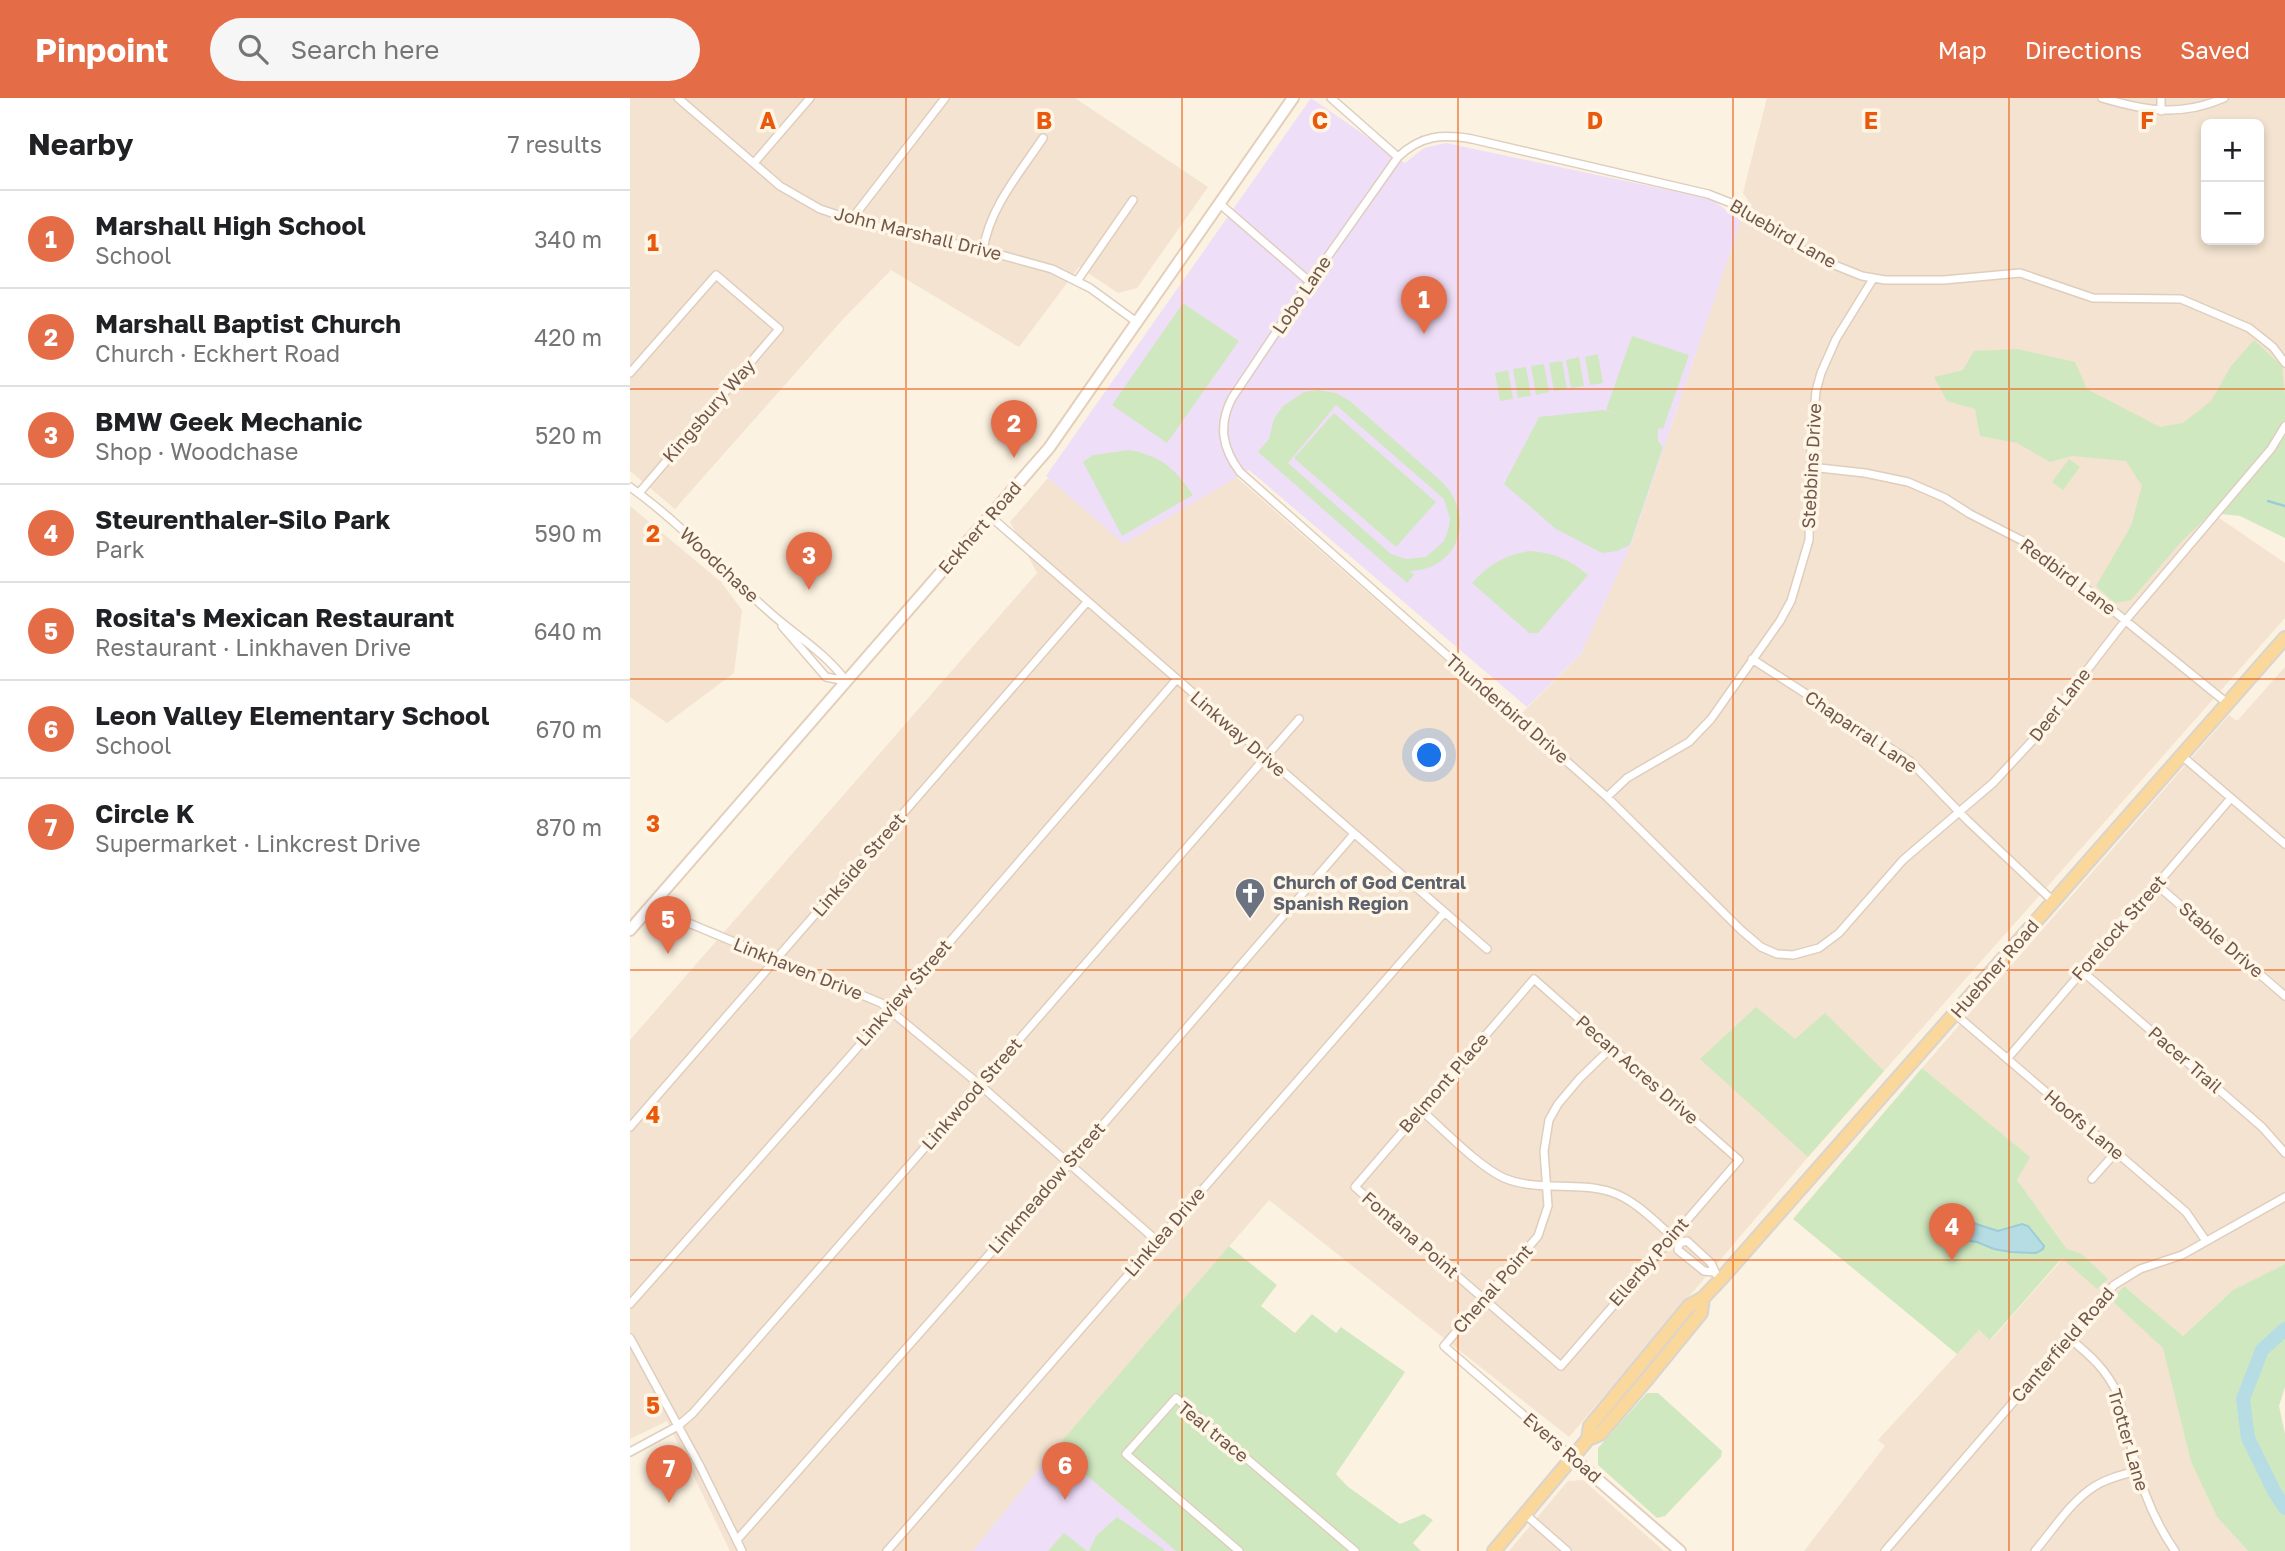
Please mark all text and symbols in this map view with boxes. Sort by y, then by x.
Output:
search box [210,18,700,81]
text: Pinpoint [35,30,168,69]
icon: search [234,30,272,68]
text: Search here [290,34,439,65]
text: Map [1938,35,1987,64]
text: Directions [2025,35,2142,64]
text: Saved [2180,35,2250,64]
text: A [760,106,777,134]
text: B [1036,106,1052,134]
text: C [1312,106,1328,134]
text: D [1587,106,1603,134]
text: E [1864,106,1878,134]
text: F [2140,106,2154,134]
map controls [2201,119,2264,245]
button: + [2201,119,2264,182]
text: Nearby [28,126,133,162]
text: 7 results [508,130,602,158]
button: − [2201,182,2264,245]
street label: Bluebird Lane [1726,194,1841,273]
street label: John Marshall Drive [832,202,1004,264]
text: Marshall High School [95,210,366,241]
text: 1 [45,225,57,253]
text: 340 m [534,225,602,253]
text: 1 [647,228,659,256]
text: School [95,241,171,269]
street label: Lobo Lane [1267,251,1335,338]
pin: 1 [1401,276,1447,334]
text: Marshall Baptist Church [95,308,401,339]
text: 2 [44,323,58,351]
text: 420 m [534,323,602,351]
text: Church · Eckhert Road [95,339,340,367]
street label: Kingsbury Way [657,354,759,466]
pin: 2 [991,400,1037,458]
street label: Stebbins Drive [1797,403,1825,529]
text: BMW Geek Mechanic [95,406,362,437]
text: 3 [44,421,58,449]
text: 520 m [535,421,602,449]
text: Shop · Woodchase [95,437,298,465]
street label: Eckhert Road [933,477,1025,578]
text: Steurenthaler-Silo Park [95,504,391,535]
text: 4 [44,519,58,547]
text: 590 m [534,519,602,547]
text: 2 [646,519,660,547]
street label: Woodchase [676,522,764,607]
pin: 3 [786,532,832,590]
street label: Redbird Lane [2016,533,2121,619]
text: Park [95,535,145,563]
text: Rosita's Mexican Restaurant [95,602,454,633]
text: 5 [44,617,58,645]
text: 640 m [534,617,602,645]
text: Restaurant · Linkhaven Drive [95,633,411,661]
street label: Thunderbird Drive [1442,649,1574,768]
street label: Deer Lane [2024,663,2095,745]
street label: Chaparral Lane [1801,685,1922,777]
street label: Linkway Drive [1186,686,1291,781]
text: Leon Valley Elementary School [95,700,489,731]
text: 6 [44,715,58,743]
text: 670 m [536,715,602,743]
text: School [95,731,171,759]
your location [1412,738,1446,772]
text: Circle K [95,798,195,829]
street label: Linkside Street [807,808,909,921]
text: 3 [646,809,660,837]
text: 7 [45,813,57,841]
text: 870 m [535,813,602,841]
text: Supermarket · Linkcrest Drive [95,829,421,857]
street label: Forelock Street [2066,870,2170,985]
place label: Church of God Central Spanish Region [1273,871,1466,914]
church icon: Church of God Central Spanish Region [1233,876,1267,920]
pin: 5 [645,896,691,954]
street label: Stable Drive [2175,897,2268,982]
street label: Huebner Road [1946,915,2043,1022]
street label: Linkhaven Drive [730,932,866,1004]
street label: Linkview Street [851,935,956,1050]
street label: Pecan Acres Drive [1572,1010,1703,1128]
street label: Pacer Trail [2144,1021,2227,1097]
street label: Belmont Place [1394,1028,1493,1137]
street label: Linkwood Street [917,1033,1026,1154]
street label: Hoofs Lane [2040,1084,2129,1164]
text: 4 [646,1100,660,1128]
street label: Linkmeadow Street [983,1117,1109,1258]
street label: Linklea Drive [1119,1182,1209,1281]
street label: Fontana Point [1358,1186,1463,1282]
pin: 4 [1929,1203,1975,1261]
street label: Ellerby Point [1604,1212,1693,1310]
street label: Chenal Point [1448,1239,1537,1337]
street label: Canterfield Road [2006,1282,2118,1406]
street label: Trotter Lane [2104,1386,2154,1493]
text: 5 [646,1391,660,1419]
street label: Teal trace [1174,1396,1254,1466]
street label: Evers Road [1519,1407,1606,1487]
pin: 6 [1042,1442,1088,1500]
pin: 7 [646,1445,692,1503]

